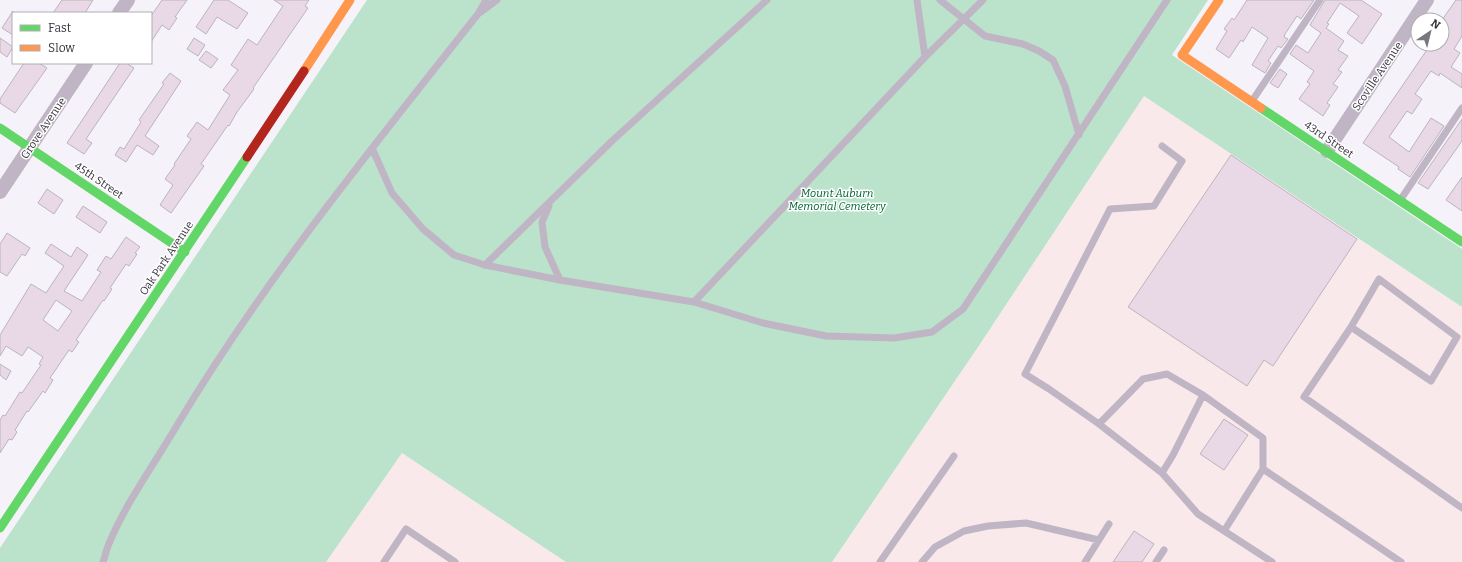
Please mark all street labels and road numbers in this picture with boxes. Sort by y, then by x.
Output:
street label: Scoville Avenue [1350,39,1405,113]
street label: Grove Avenue [18,95,69,161]
street label: 43rd Street [1302,118,1356,161]
street label: 45th Street [72,159,126,202]
street label: Oak Park Avenue [137,219,196,298]

